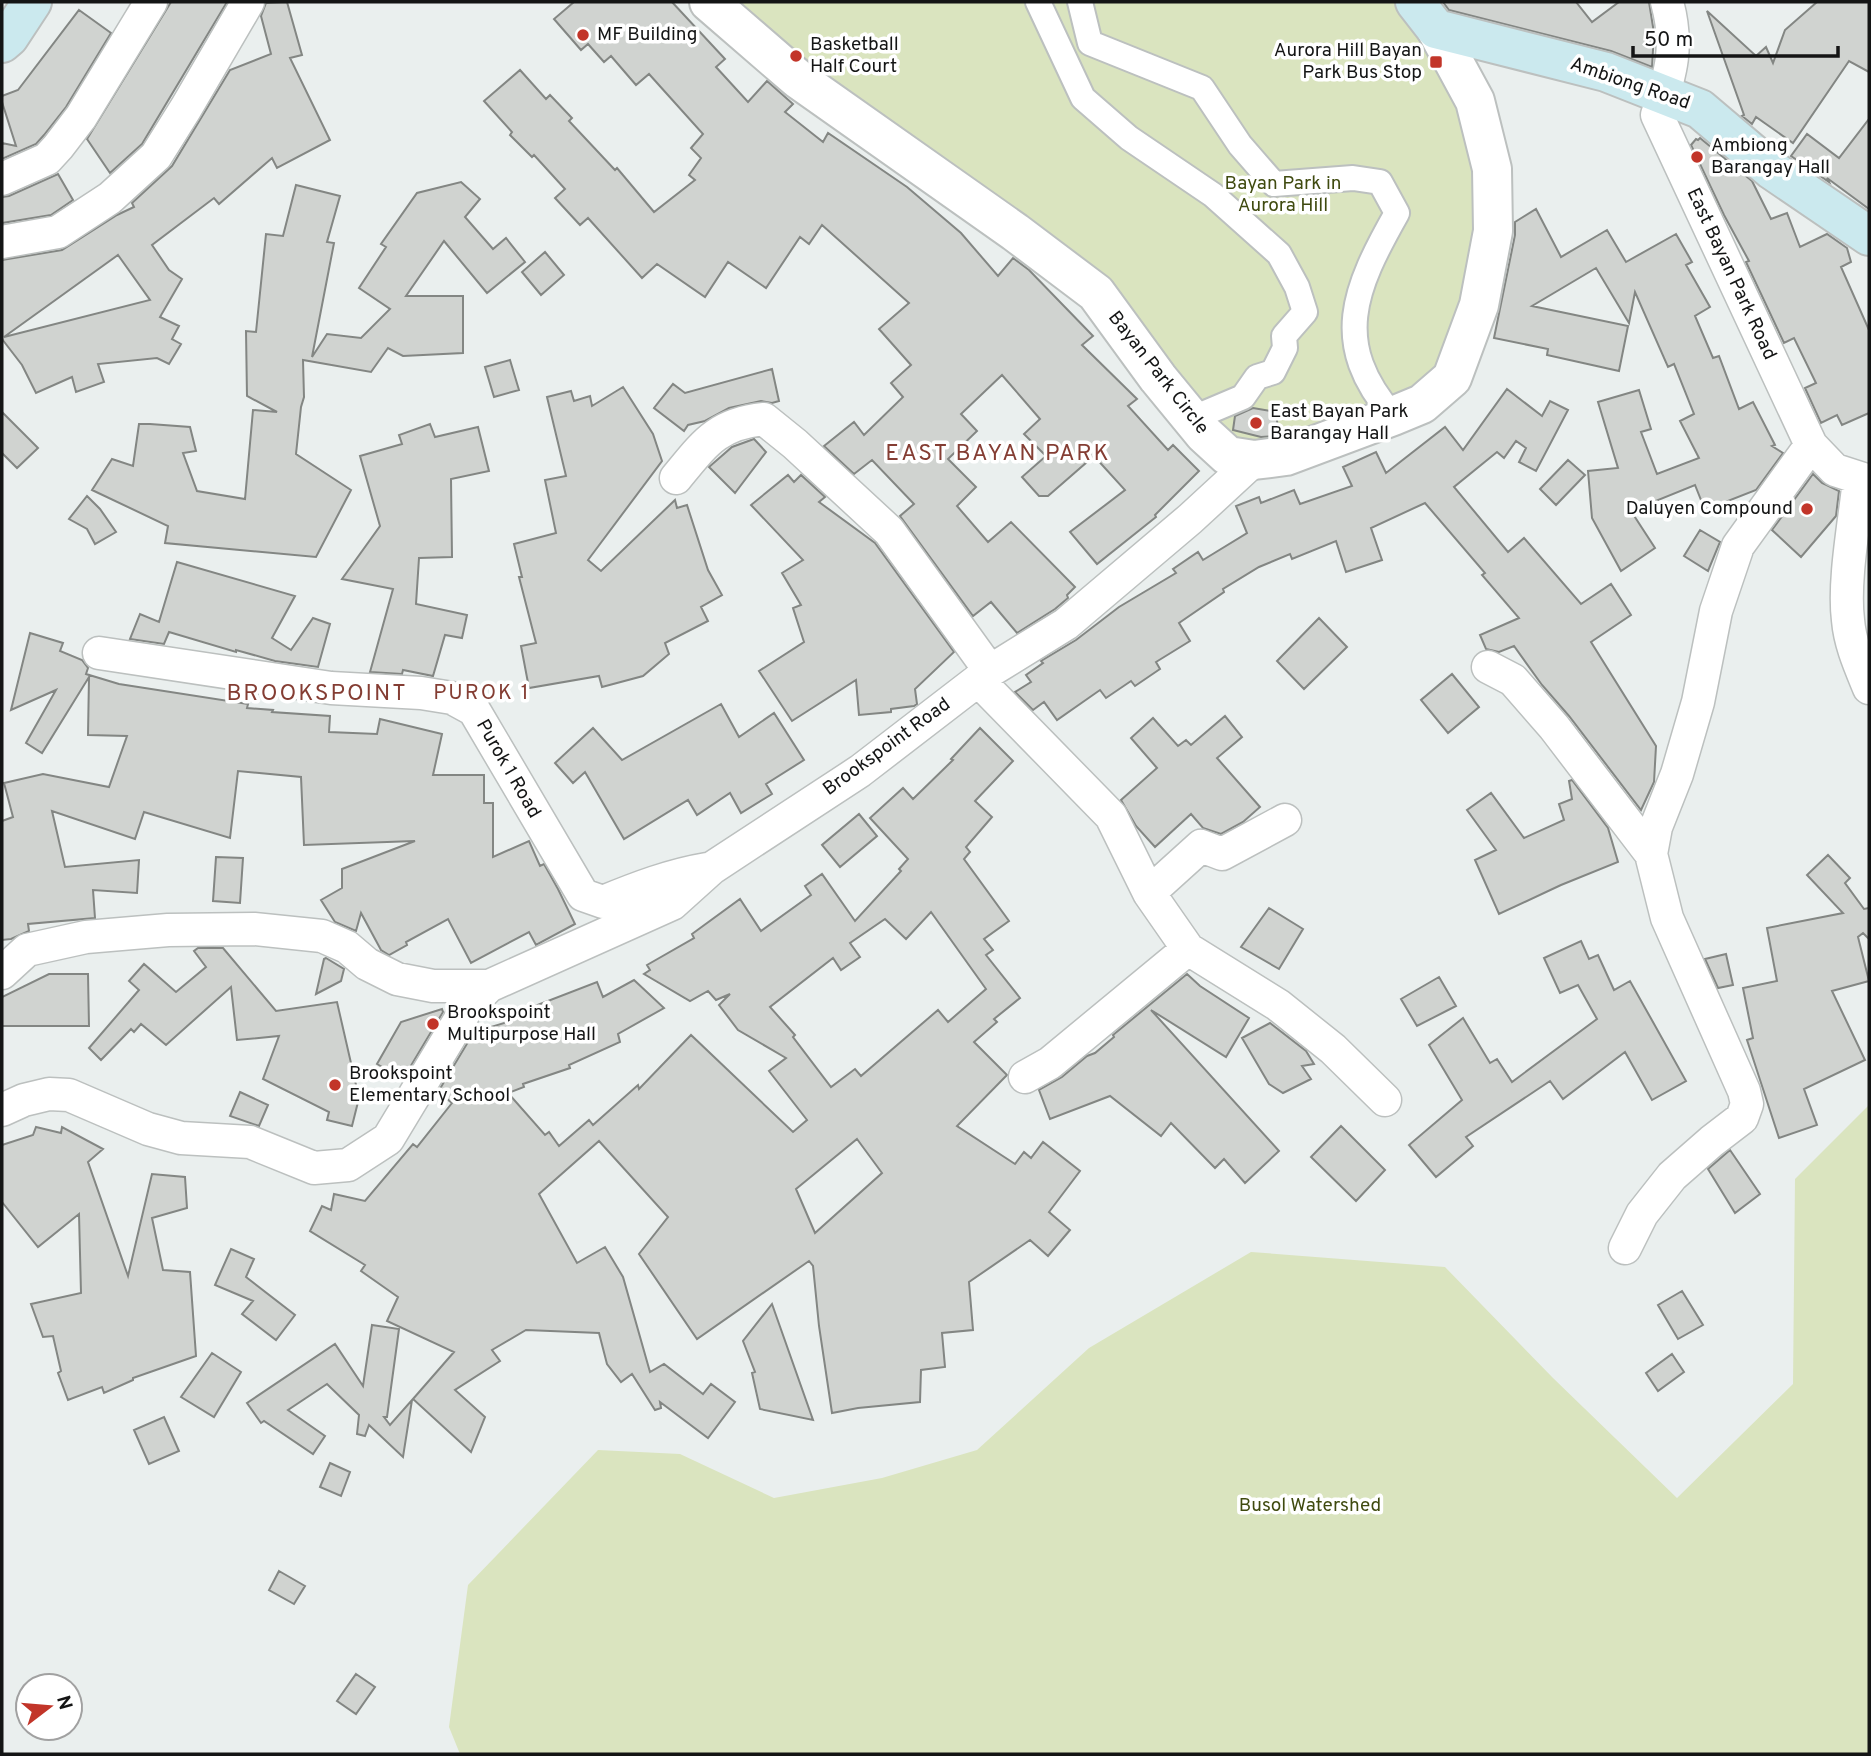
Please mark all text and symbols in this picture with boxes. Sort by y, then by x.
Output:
scale bar [1633,14,1838,58]
place label: MF Building [597,23,698,47]
marker: MF Building [575,27,591,43]
text: 50 m [1644,27,1693,54]
place label: Basketball Half Court [810,33,899,79]
place label: Aurora Hill Bayan Park Bus Stop [1274,39,1422,85]
marker: Basketball Half Court [788,48,804,64]
street label: Ambiong Road [1567,52,1693,116]
marker: Aurora Hill Bayan Park Bus Stop [1428,54,1444,70]
place label: Ambiong Barangay Hall [1711,134,1830,180]
marker: Ambiong Barangay Hall [1689,149,1705,165]
park label: Bayan Park in Aurora Hill [1225,172,1341,218]
street label: East Bayan Park Road [1681,184,1781,364]
street label: Bayan Park Circle [1102,306,1214,440]
place label: East Bayan Park Barangay Hall [1270,400,1409,446]
marker: East Bayan Park Barangay Hall [1248,415,1264,431]
district label: EAST BAYAN PARK [885,440,1111,469]
place label: Daluyen Compound [1626,497,1793,521]
marker: Daluyen Compound [1799,501,1815,517]
district label: BROOKSPOINT [226,680,408,709]
district label: PUROK 1 [433,680,531,707]
street label: Brookspoint Road [818,693,956,801]
street label: Purok 1 Road [470,715,546,823]
place label: Brookspoint Multipurpose Hall [447,1001,596,1047]
marker: Brookspoint Multipurpose Hall [425,1016,441,1032]
place label: Brookspoint Elementary School [349,1062,510,1108]
marker: Brookspoint Elementary School [327,1077,343,1093]
park label: Busol Watershed [1239,1494,1381,1518]
north arrow [14,1672,84,1742]
text: N [50,1693,77,1713]

